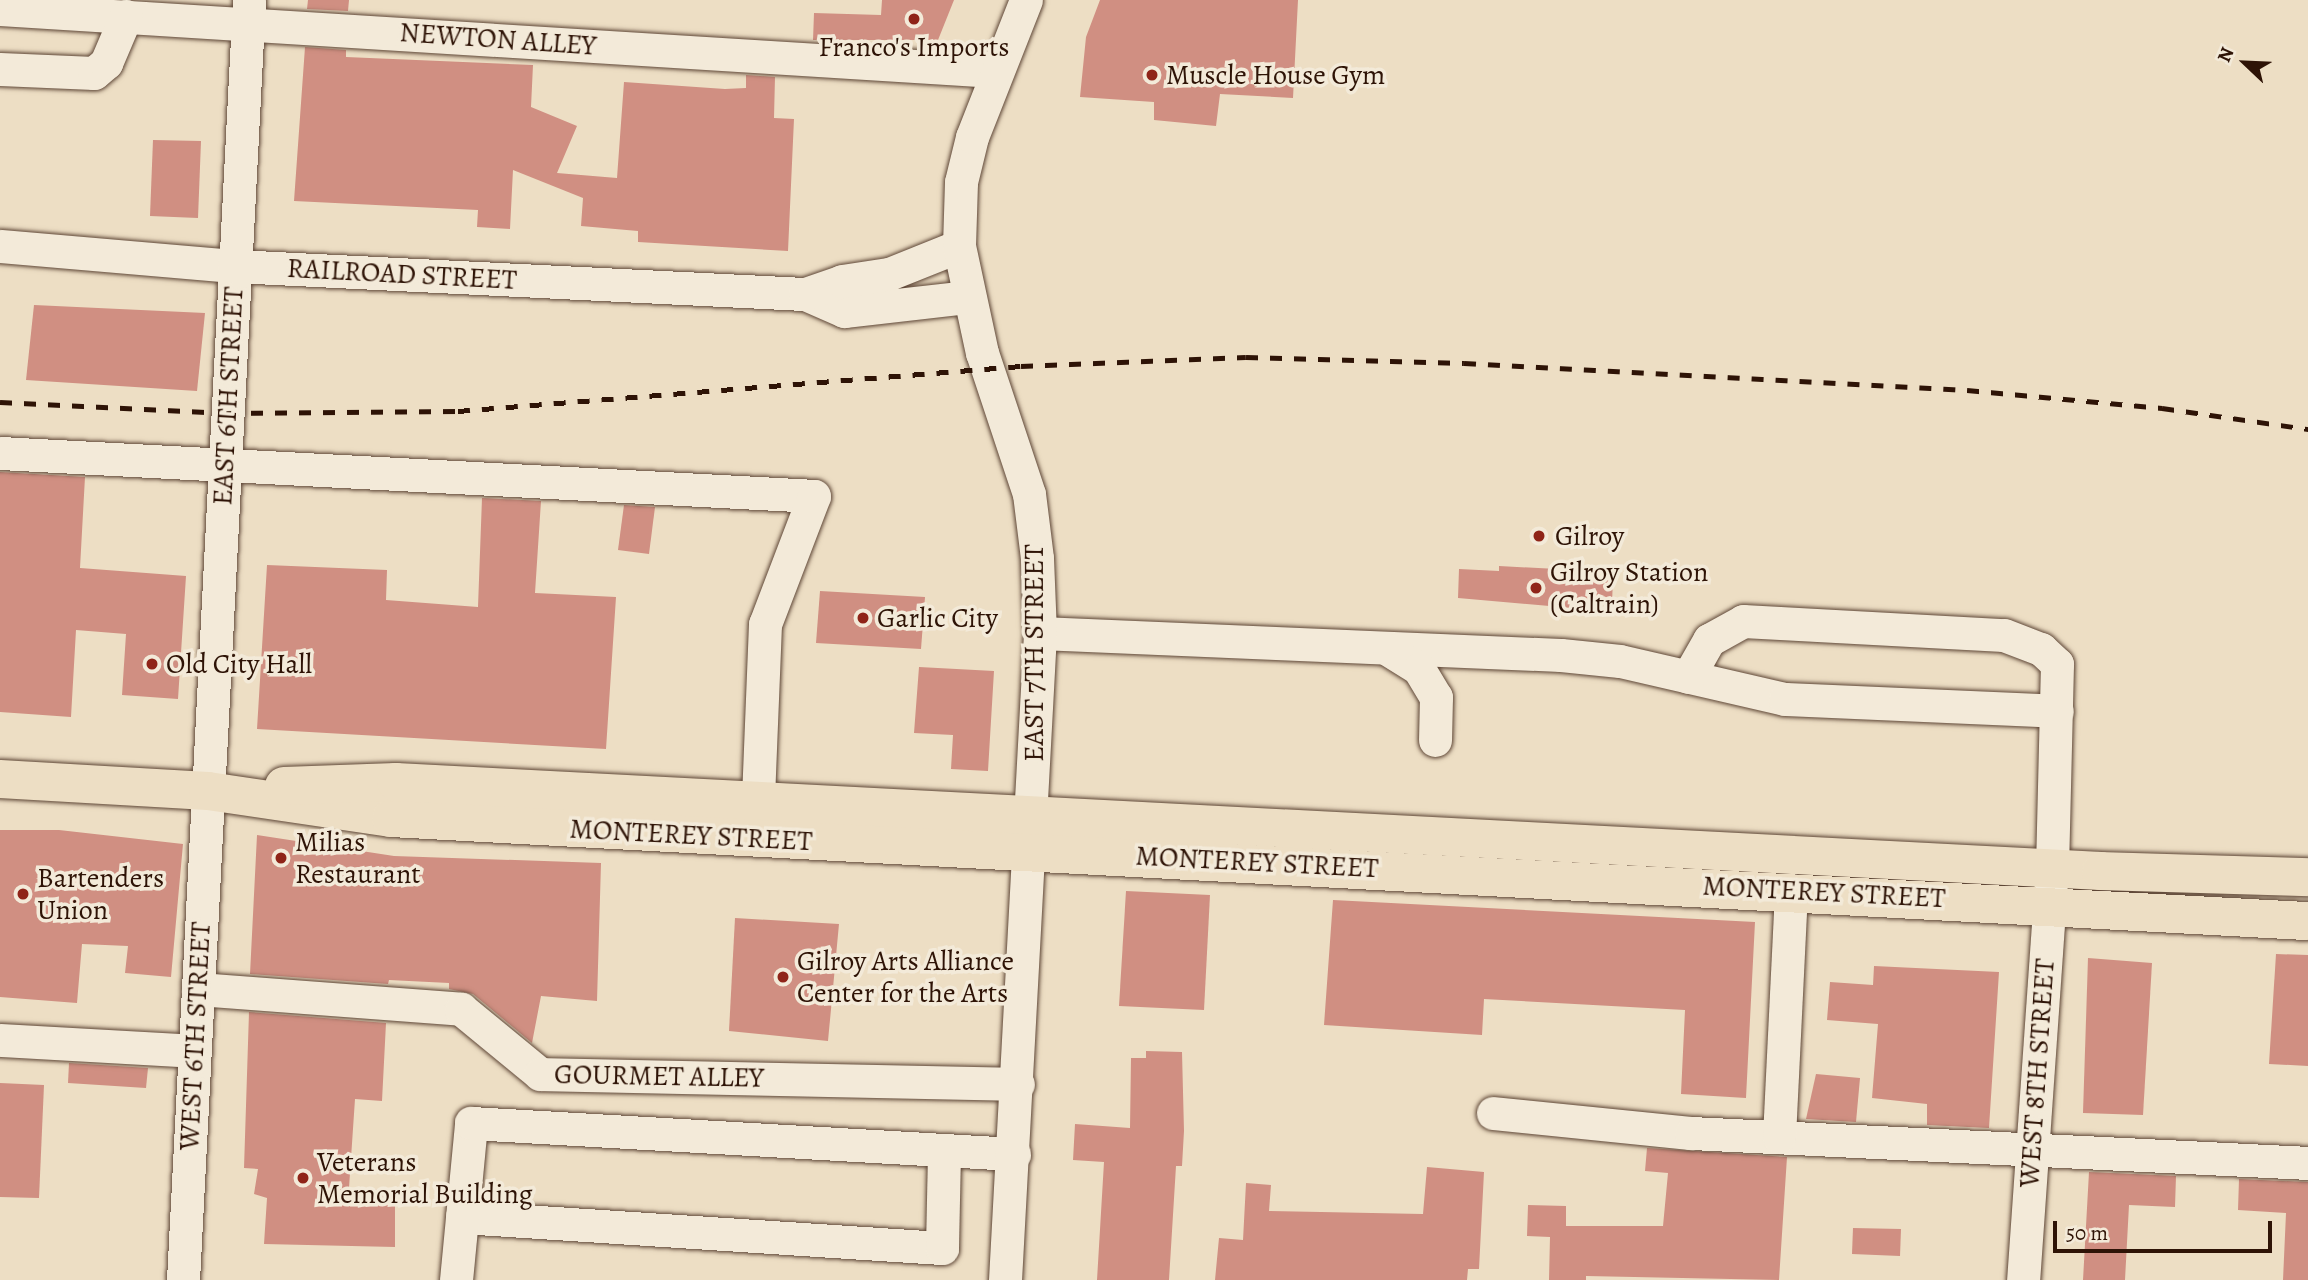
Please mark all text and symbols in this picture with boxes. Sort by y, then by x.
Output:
marker: Franco's Imports [906,11,922,27]
street label: NEWTON ALLEY [398,15,598,63]
north arrow [2210,28,2280,98]
place label: Franco's Imports [818,30,1010,64]
text: N [2211,43,2240,66]
place label: Muscle House Gym [1166,58,1385,92]
marker: Muscle House Gym [1144,67,1160,83]
street label: RAILROAD STREET [286,251,518,297]
street label: EAST 6TH STREET [205,286,251,506]
place label: Gilroy [1555,519,1624,553]
marker: Gilroy [1529,526,1549,546]
street label: EAST 7TH STREET [1017,544,1051,762]
place label: Gilroy Station (Caltrain) [1550,555,1708,621]
marker: Gilroy Station (Caltrain) [1528,580,1544,596]
place label: Garlic City [877,601,998,635]
marker: Garlic City [855,610,871,626]
place label: Old City Hall [166,647,312,681]
marker: Old City Hall [144,656,160,672]
street label: MONTEREY STREET [569,812,813,858]
place label: Milias Restaurant [295,825,421,891]
street label: MONTEREY STREET [1135,839,1379,885]
marker: Milias Restaurant [273,850,289,866]
place label: Bartenders Union [37,861,164,927]
street label: MONTEREY STREET [1702,869,1946,915]
marker: Bartenders Union [15,886,31,902]
street label: WEST 6TH STREET [172,921,218,1151]
place label: Gilroy Arts Alliance Center for the Arts [797,944,1014,1010]
street label: WEST 8TH STREET [2012,957,2062,1189]
marker: Gilroy Arts Alliance Center for the Arts [775,969,791,985]
street label: GOURMET ALLEY [554,1057,764,1095]
place label: Veterans Memorial Building [317,1145,533,1211]
marker: Veterans Memorial Building [295,1170,311,1186]
scale bar [2056,1206,2275,1250]
text: 50 m [2066,1219,2108,1247]

